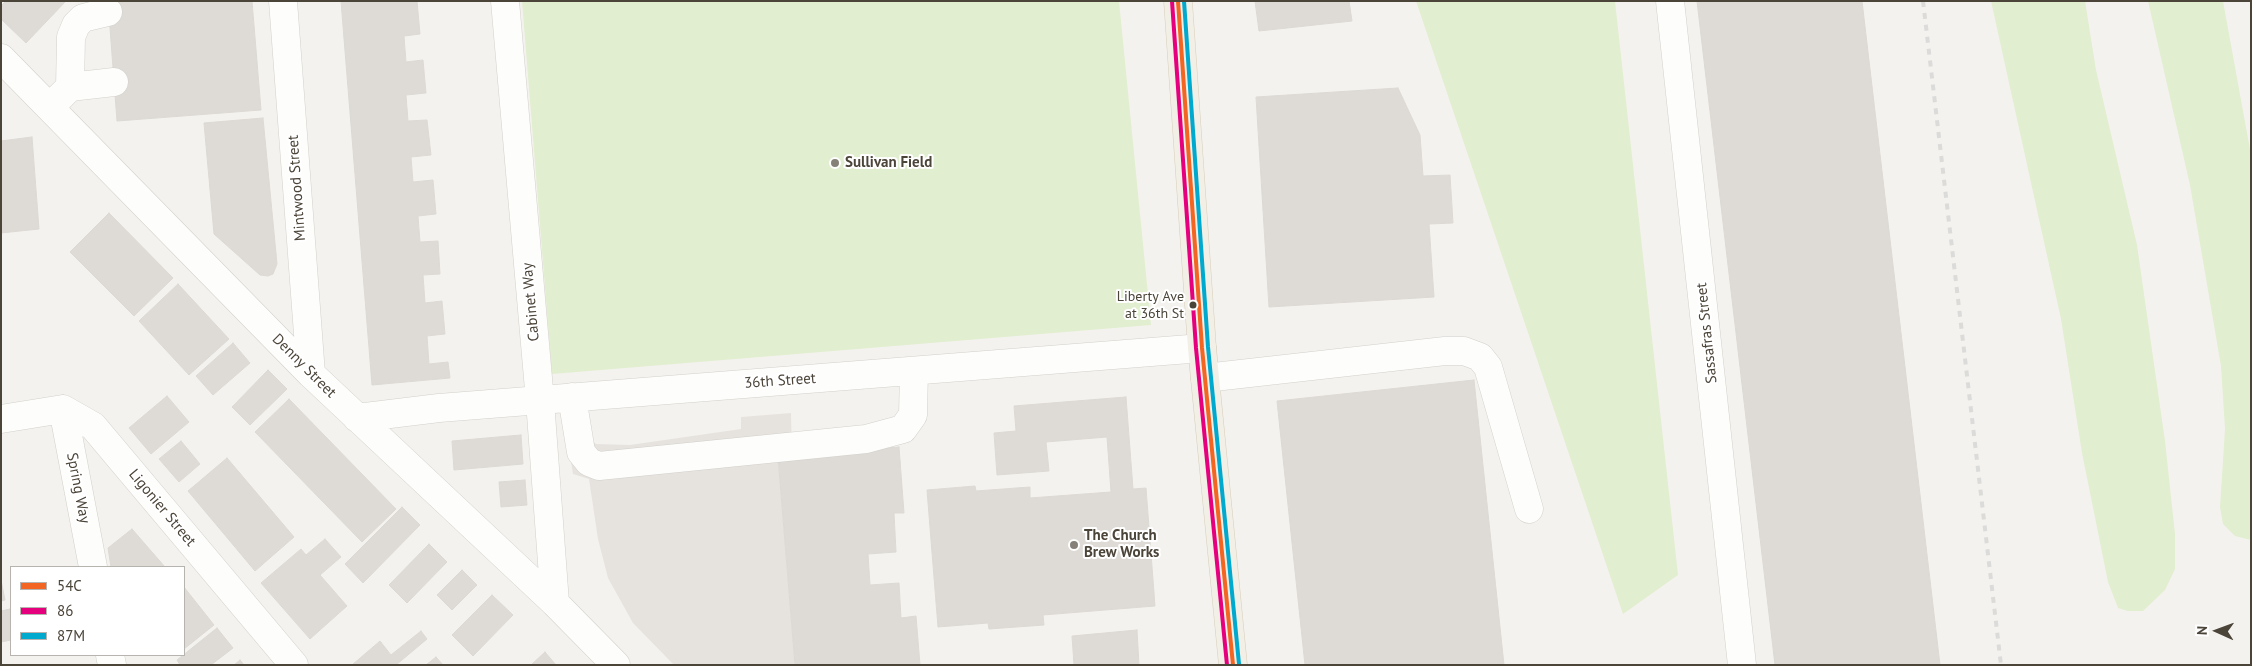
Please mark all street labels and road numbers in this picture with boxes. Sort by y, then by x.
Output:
street label: Mintwood Street [284,134,310,242]
street label: Cabinet Way [519,262,543,342]
street label: Sassafras Street [1693,282,1721,384]
street label: Denny Street [268,330,340,402]
street label: 36th Street [743,370,817,392]
street label: Spring Way [62,451,94,525]
street label: Ligonier Street [125,466,199,550]

